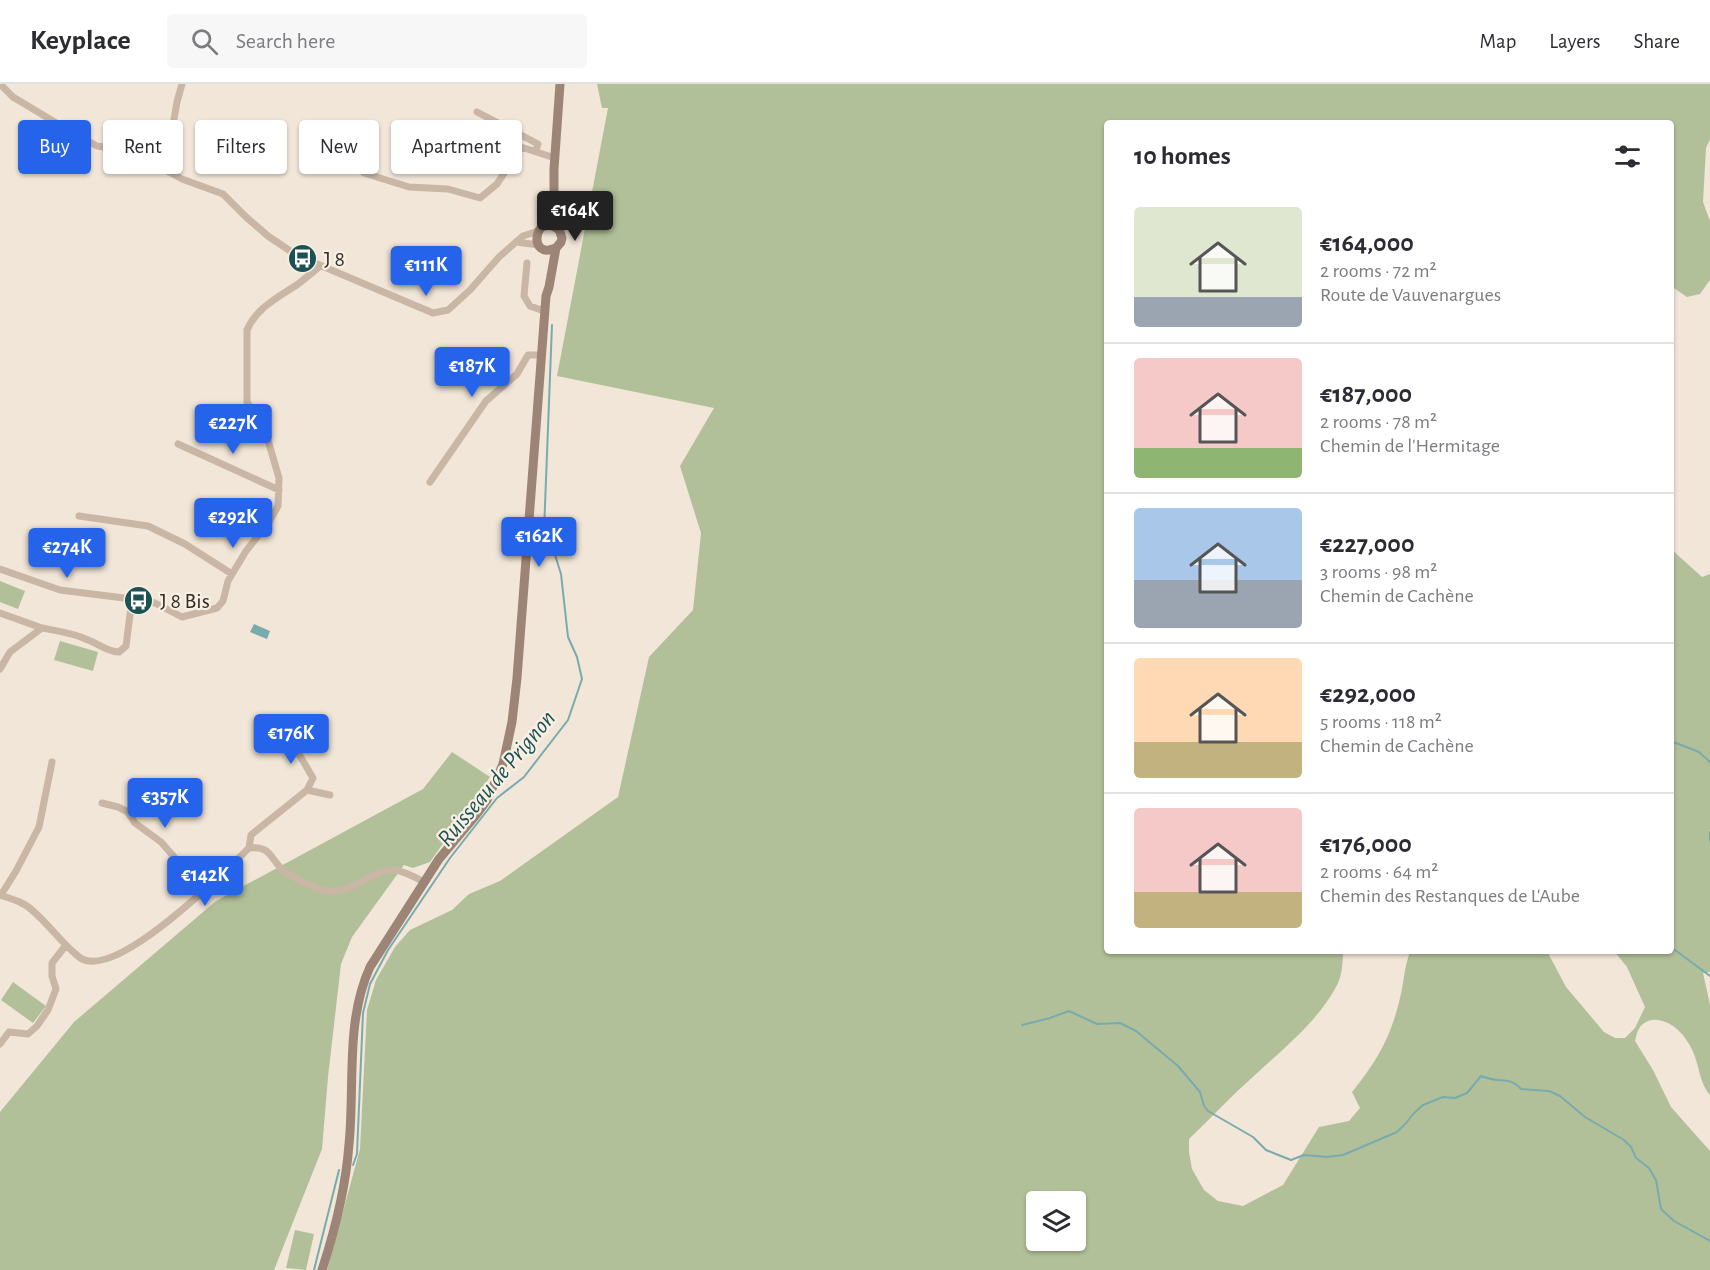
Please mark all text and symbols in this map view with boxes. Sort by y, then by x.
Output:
search box [167,14,587,68]
icon: search [188,25,221,58]
text: Keyplace [30,27,131,55]
text: Search here [236,30,335,52]
text: Map [1480,31,1516,52]
text: Layers [1549,31,1600,52]
text: Share [1633,31,1680,52]
chip: Buy [18,120,91,174]
chip: Rent [103,120,183,174]
chip: Filters [195,120,287,174]
chip: New [299,120,379,174]
chip: Apartment [391,120,522,174]
icon: filters [1611,140,1644,173]
text: 10 homes [1134,143,1231,169]
pin: €164K [533,191,617,242]
text: €164K [551,200,599,220]
text: €164,000 [1320,230,1414,256]
icon: home [1182,231,1254,303]
bus stop icon: J 8 [287,242,319,274]
pin: €111K [384,246,468,297]
place label: J 8 [324,248,345,270]
text: €111K [405,255,447,275]
text: 2 rooms · 72 m² [1320,261,1437,281]
text: Route de Vauvenargues [1320,285,1501,305]
pin: €187K [430,347,514,398]
text: €187K [449,356,495,376]
text: €187,000 [1320,381,1412,407]
icon: home [1182,382,1254,454]
pin: €227K [191,404,275,455]
text: 2 rooms · 78 m² [1320,412,1437,432]
text: €227K [209,413,257,433]
text: Chemin de l'Hermitage [1320,436,1500,456]
pin: €292K [191,498,275,549]
text: €292K [208,507,258,527]
pin: €162K [497,517,581,568]
text: €162K [515,526,563,546]
pin: €274K [25,528,109,579]
text: €227,000 [1320,531,1414,557]
icon: home [1182,532,1254,604]
text: €274K [42,537,92,557]
text: 3 rooms · 98 m² [1320,562,1437,582]
bus stop icon: J 8 Bis [123,584,155,616]
text: Chemin de Cachène [1320,586,1474,606]
place label: J 8 Bis [160,590,210,612]
text: €292,000 [1320,681,1416,707]
icon: home [1182,682,1254,754]
water label: Ruisseau de Prignon [433,706,560,851]
text: 5 rooms · 118 m² [1320,712,1442,732]
pin: €176K [249,714,333,765]
text: €176K [268,723,314,743]
text: Chemin de Cachène [1320,736,1474,756]
pin: €357K [123,778,207,829]
text: €357K [142,787,188,807]
text: €176,000 [1320,831,1412,857]
icon: home [1182,832,1254,904]
pin: €142K [163,856,247,907]
text: 2 rooms · 64 m² [1320,862,1438,882]
text: €142K [181,865,229,885]
text: Chemin des Restanques de L'Aube [1320,886,1580,906]
map controls [1026,1191,1086,1251]
button: layers [1026,1191,1086,1251]

